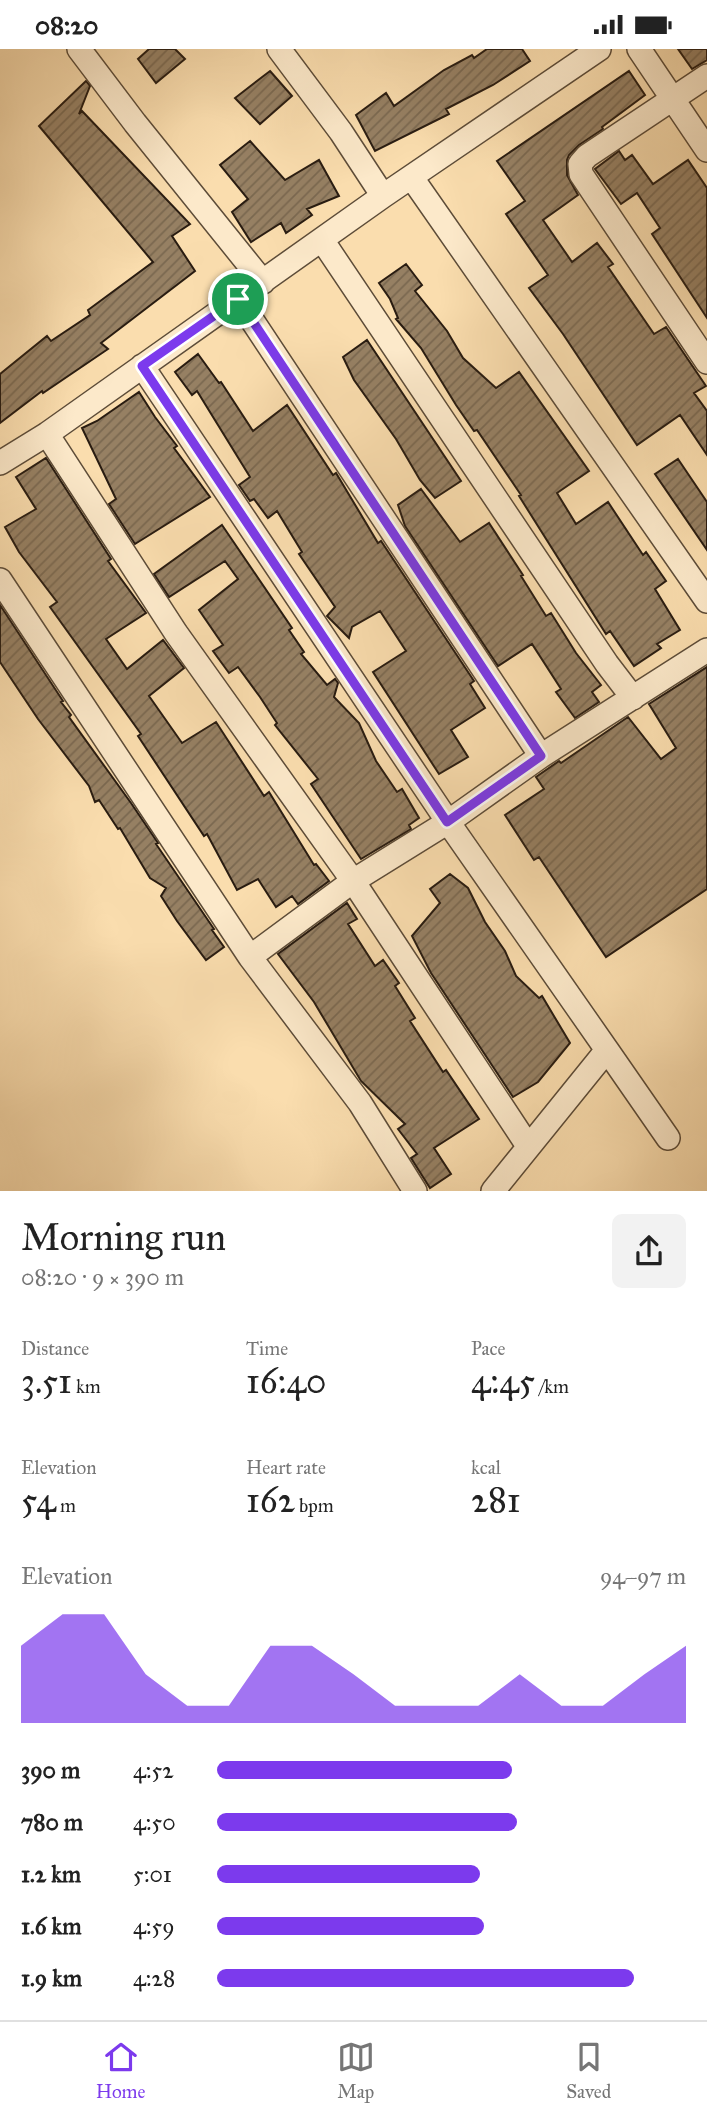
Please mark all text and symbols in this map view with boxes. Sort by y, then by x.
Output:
text: 08:20 [35,9,98,41]
pin [208,269,268,329]
icon: arrive [219,280,257,318]
text: Morning run [21,1214,226,1260]
button: share [612,1214,686,1288]
text: 08:20 · 9 × 390 m [21,1263,184,1291]
text: Distance [21,1337,89,1360]
text: Time [246,1337,288,1360]
text: Pace [471,1337,505,1360]
text: 3.51 [21,1360,72,1403]
text: 16:40 [246,1360,326,1403]
text: 4:45 [471,1360,535,1403]
text: km [72,1375,101,1398]
text: /km [535,1375,569,1398]
text: Elevation [21,1456,96,1479]
text: Heart rate [246,1456,326,1479]
text: kcal [471,1456,501,1479]
text: 54 [21,1479,56,1522]
text: 162 [246,1479,295,1522]
text: 281 [471,1479,521,1522]
text: m [56,1494,76,1517]
text: bpm [295,1494,334,1517]
text: Elevation [21,1562,112,1590]
text: 94–97 m [600,1562,686,1590]
text: 390 m [21,1756,80,1784]
text: 4:52 [133,1756,174,1784]
text: 780 m [21,1808,83,1836]
text: 4:50 [133,1808,176,1836]
text: 1.2 km [21,1860,81,1888]
text: 5:01 [133,1860,172,1888]
text: 1.6 km [21,1912,82,1940]
text: 4:59 [133,1912,175,1940]
text: 1.9 km [21,1964,82,1992]
text: 4:28 [133,1964,175,1992]
tab: Home [96,2038,145,2103]
tab: Map [337,2038,375,2103]
tab: Saved [566,2038,611,2103]

